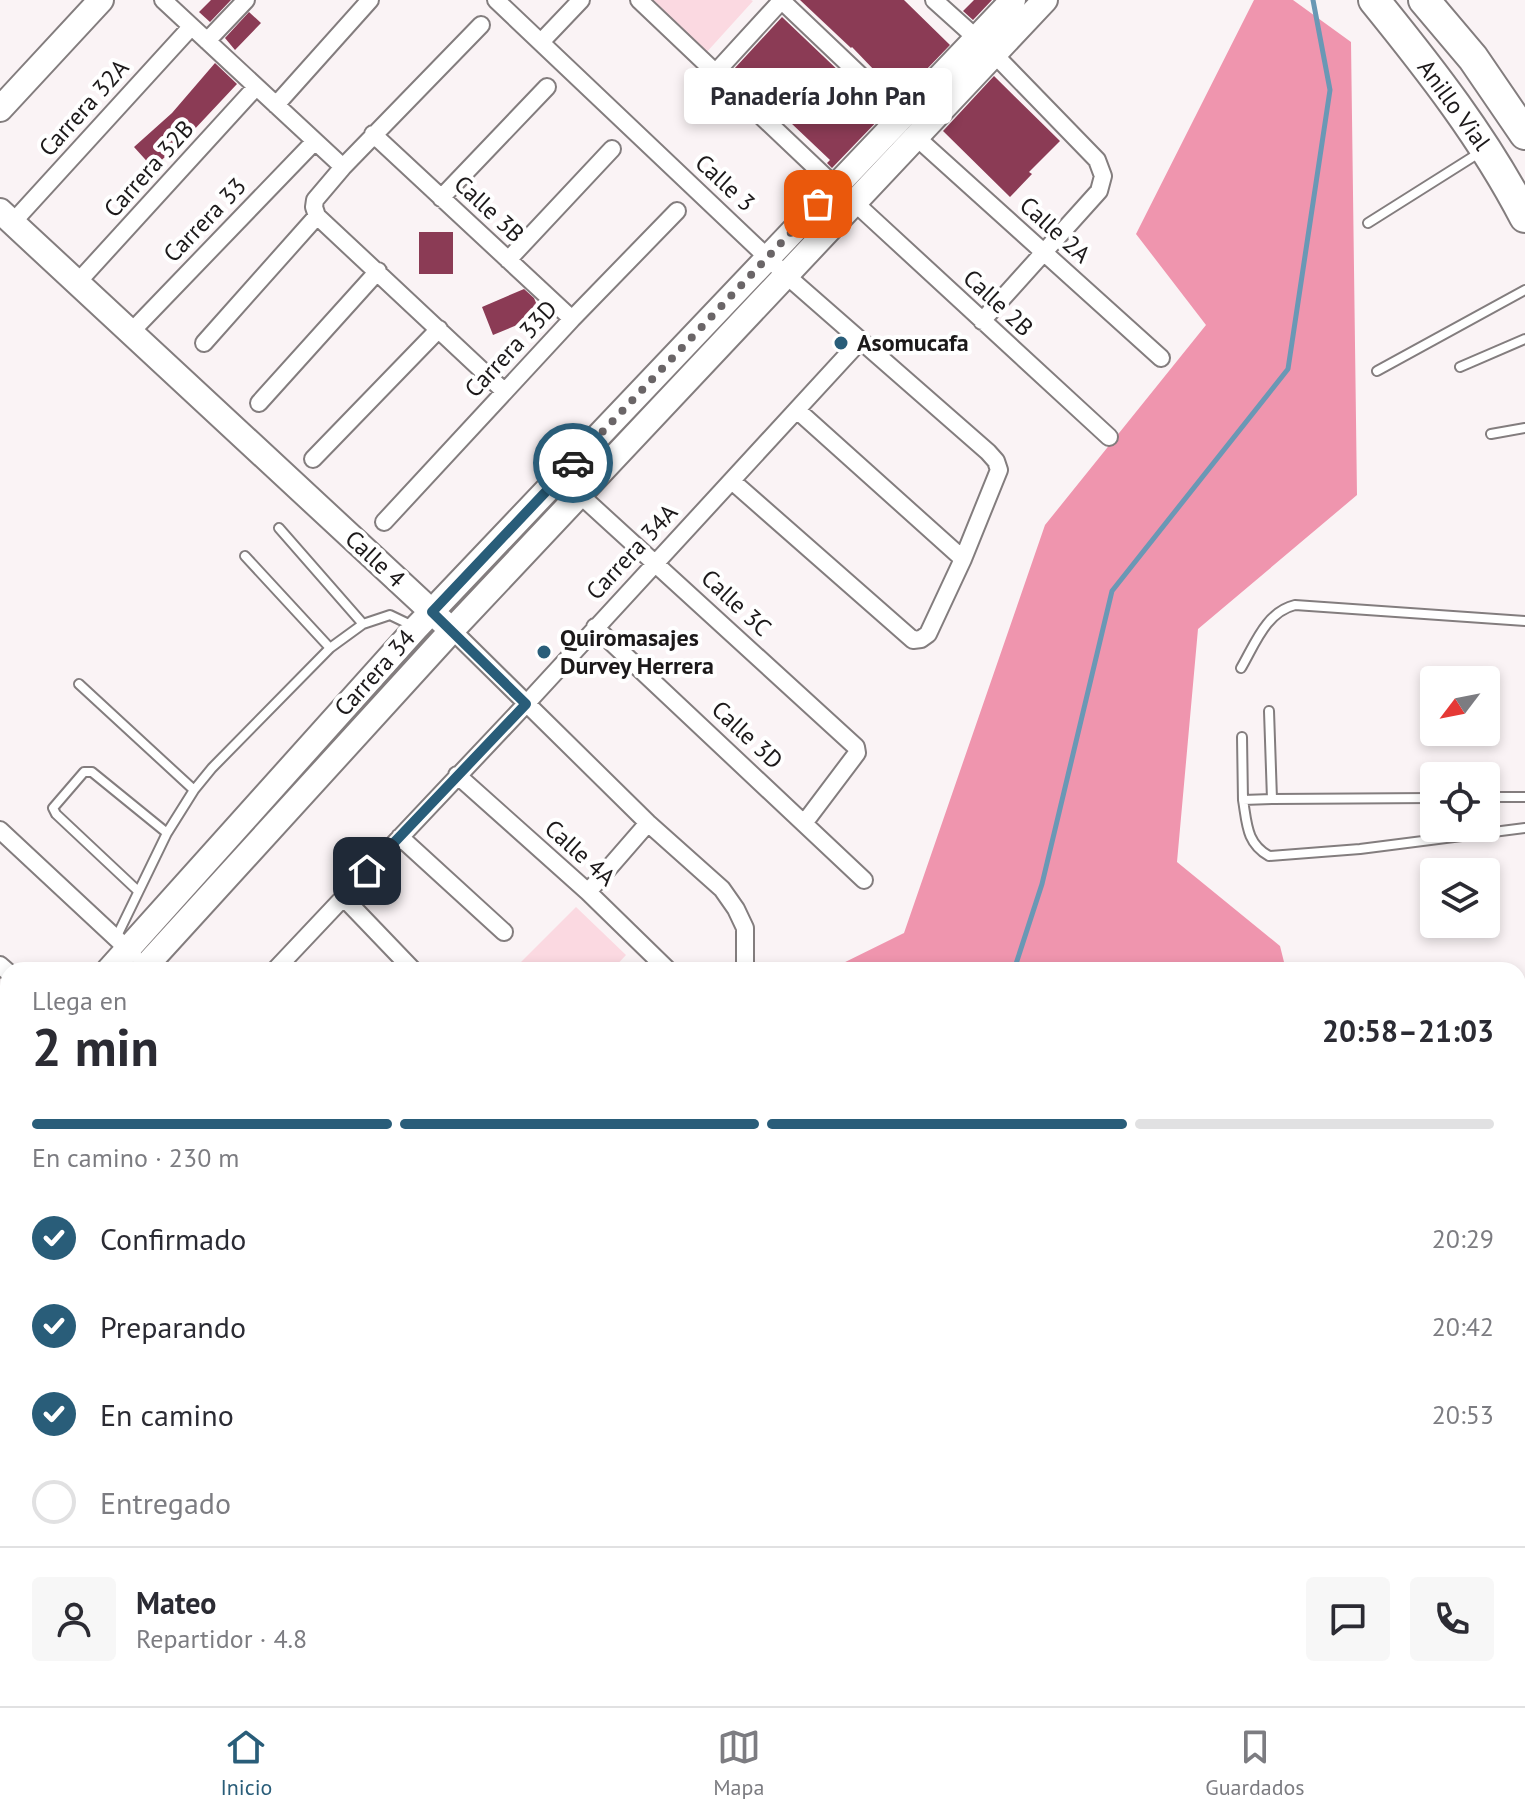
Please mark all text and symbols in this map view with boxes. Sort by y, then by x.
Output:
street label: Carrera 32A [32,53,135,163]
street label: Anillo Vial [1411,53,1498,156]
callout: Panadería John Pan [684,68,952,124]
text: Panadería John Pan [710,79,926,112]
street label: Carrera 32B [97,114,200,224]
street label: Calle 3 [689,147,762,218]
street label: Calle 3B [448,168,531,249]
pin [784,170,852,238]
street label: Carrera 33 [157,171,253,269]
icon: bag [796,182,840,226]
street label: Calle 2A [1013,190,1097,270]
street label: Calle 2B [957,262,1040,343]
street label: Carrera 33D [458,293,564,404]
place label: Asomucafa [857,327,969,358]
marker: Asomucafa [832,334,850,352]
courier [533,423,613,503]
icon: car [551,441,595,485]
street label: Carrera 34A [579,497,684,606]
street label: Calle 4 [339,523,412,594]
street label: Calle 3C [695,562,778,643]
place label: Quiromasajes Durvey Herrera [560,622,714,681]
street label: Carrera 34 [328,623,422,723]
marker: Quiromasajes Durvey Herrera [535,643,553,661]
north arrow [1420,666,1500,746]
map controls [1420,666,1500,938]
street label: Calle 3D [705,694,790,775]
button: locate [1420,762,1500,842]
street label: Calle 4A [538,813,622,893]
pin [333,837,401,905]
icon: home [345,849,389,893]
button: layers [1420,858,1500,938]
text: Llega en [32,984,127,1017]
text: 20:58–21:03 [1322,1011,1494,1050]
text: 2 min [32,1013,159,1080]
text: En camino · 230 m [32,1141,239,1174]
icon: check [32,1216,76,1260]
text: Confirmado [100,1219,246,1258]
text: 20:29 [1432,1222,1494,1255]
icon: check [32,1304,76,1348]
text: Preparando [100,1307,246,1346]
text: 20:42 [1432,1310,1494,1343]
icon: check [32,1392,76,1436]
text: En camino [100,1395,234,1434]
text: 20:53 [1432,1398,1494,1431]
text: Entregado [100,1483,231,1522]
button: person [32,1577,116,1661]
button: chat [1306,1577,1390,1661]
button: phone [1410,1577,1494,1661]
text: Mateo [136,1583,216,1622]
text: Repartidor · 4.8 [136,1622,307,1655]
tab: Inicio [220,1725,272,1801]
tab: Mapa [713,1725,764,1801]
tab: Guardados [1205,1725,1305,1801]

